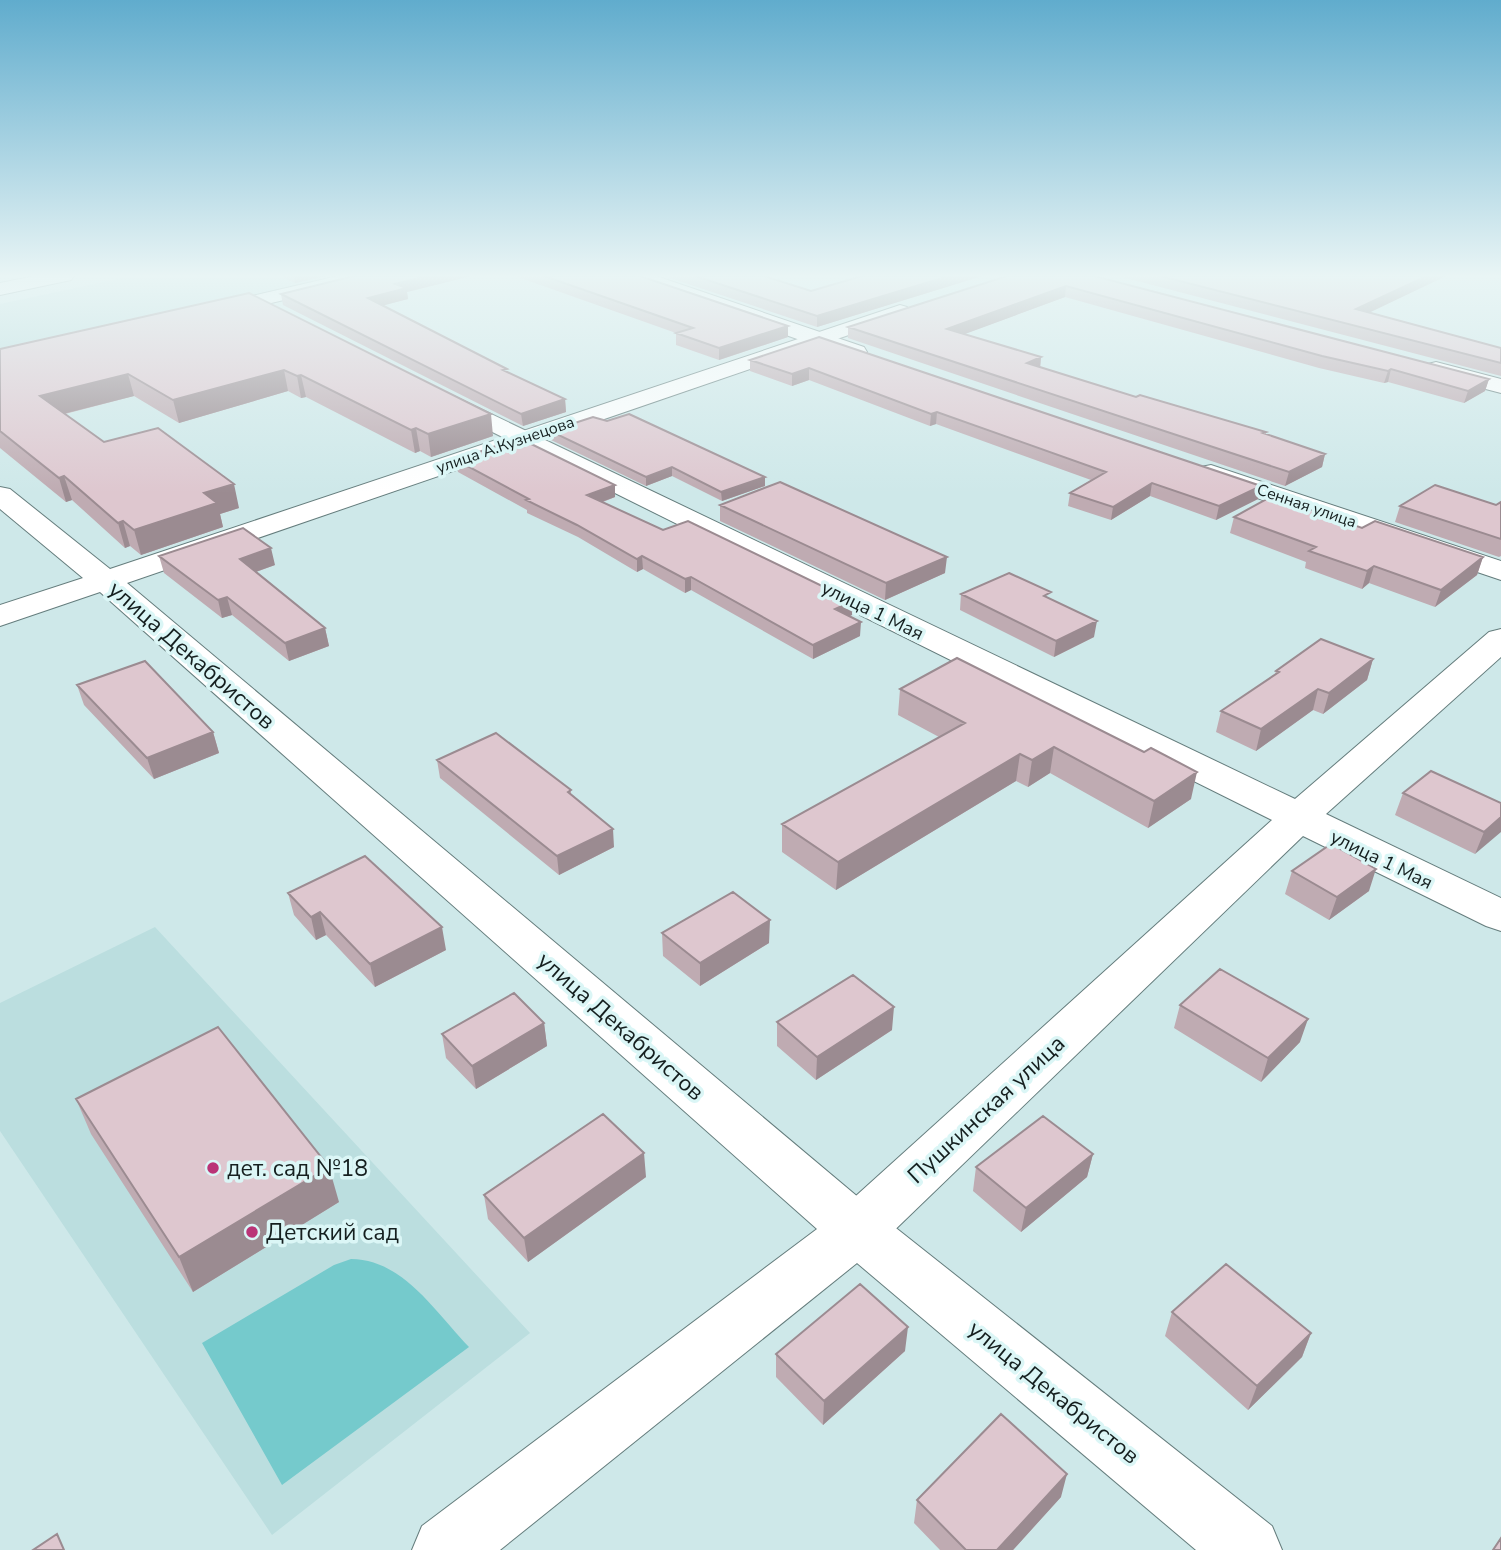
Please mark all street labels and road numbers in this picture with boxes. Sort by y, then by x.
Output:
street label: улица А.Кузнецова [433,411,577,479]
street label: Сенная улица [1254,479,1359,533]
street label: улица Декабристов [102,574,282,737]
street label: улица 1 Мая [817,575,928,647]
street label: улица 1 Мая [1326,824,1437,896]
street label: улица Декабристов [531,945,711,1108]
street label: Пушкинская улица [901,1028,1072,1190]
street label: улица Декабристов [962,1314,1146,1471]

